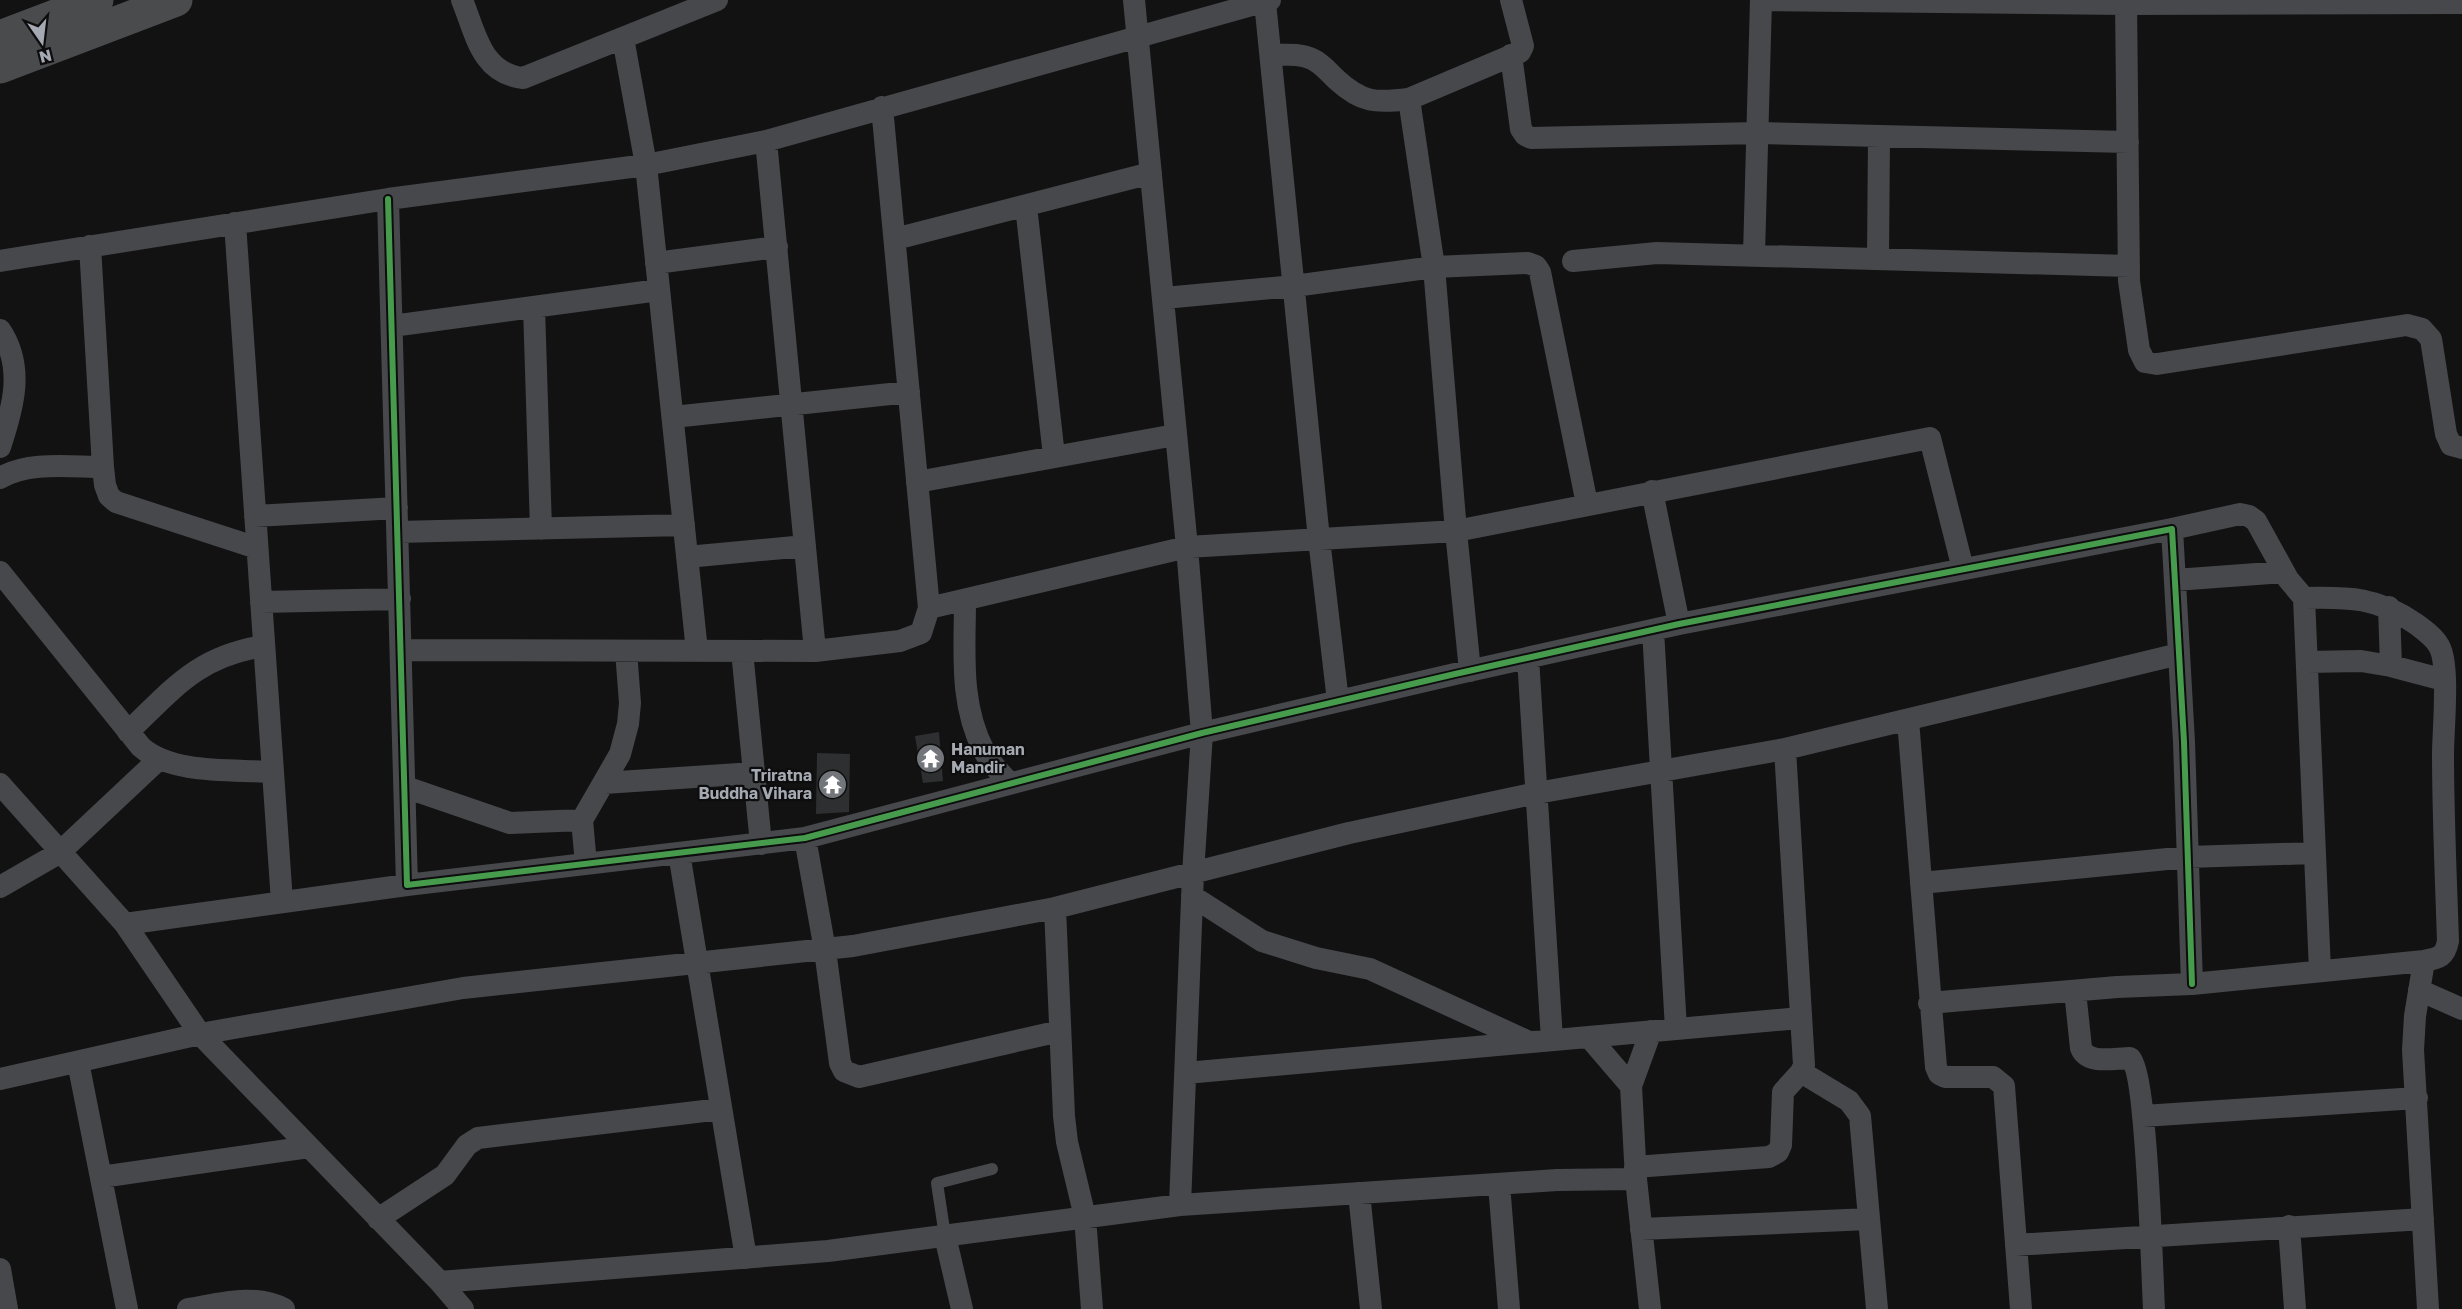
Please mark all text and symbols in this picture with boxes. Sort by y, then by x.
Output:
north arrow [12,12,72,72]
text: N [37,45,54,68]
place label: Hanuman Mandir [951,739,1025,777]
temple icon: Hanuman Mandir [914,742,946,774]
place label: Triratna Buddha Vihara [699,765,812,803]
temple icon: Triratna Buddha Vihara [817,768,849,800]

